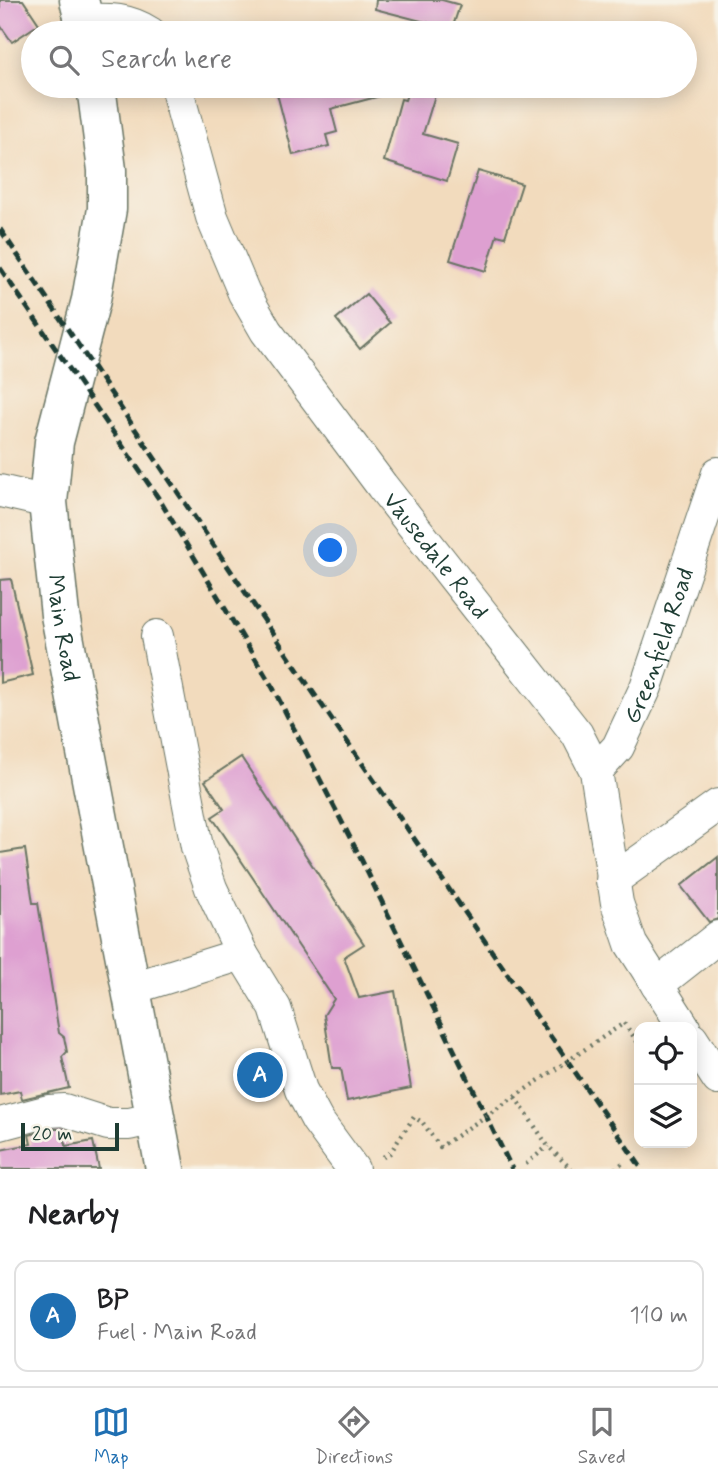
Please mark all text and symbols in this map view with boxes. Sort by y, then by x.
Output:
search box [21,21,697,98]
icon: search [45,41,83,79]
text: Search here [101,43,232,77]
street label: Vausedale Road [376,486,495,626]
your location [313,533,347,567]
street label: Greenfield Road [617,564,702,729]
street label: Main Road [39,573,86,684]
map controls [634,1022,697,1148]
button: locate [634,1022,697,1085]
pin: A [237,1049,283,1101]
button: layers [634,1085,697,1148]
scale bar [21,1120,119,1152]
text: 20 m [32,1122,72,1147]
text: Nearby [28,1195,119,1234]
text: BP [97,1284,128,1318]
text: A [45,1301,61,1331]
text: 110 m [629,1301,688,1331]
text: Fuel · Main Road [97,1318,257,1348]
tab: Map [92,1403,130,1470]
tab: Directions [315,1403,393,1470]
tab: Saved [578,1403,626,1470]

